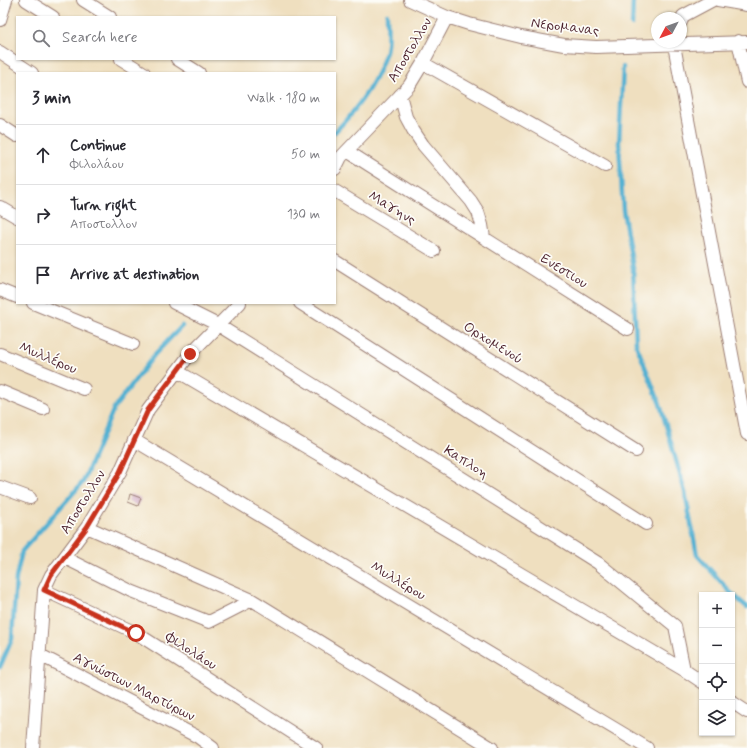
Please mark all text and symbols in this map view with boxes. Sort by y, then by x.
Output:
north arrow [651,12,687,48]
street label: Αποστολλον [384,14,436,86]
street label: Νερομανας [530,14,600,40]
search box [16,16,336,60]
icon: search [30,27,52,49]
text: Search here [62,28,138,48]
text: 3 min [32,87,71,109]
text: Walk · 180 m [247,90,320,107]
text: Continue [70,136,126,156]
icon: ahead [32,144,54,166]
text: 50 m [291,146,320,163]
text: Φιλολάου [70,156,124,173]
street label: Μαγηνς [365,187,419,229]
text: Turn right [70,196,137,216]
icon: right [32,204,54,226]
text: 130 m [287,206,320,223]
text: Αποστολλον [70,216,137,233]
street label: Ενεστιου [537,249,591,293]
icon: arrive [32,264,54,286]
text: Arrive at destination [70,265,199,285]
street label: Ορχομενού [460,318,526,368]
street label: Μυλλέρου [16,337,80,378]
route end [181,345,199,363]
street label: Καπλοη [440,441,492,483]
street label: Αποστολλον [56,467,110,537]
street label: Μυλλέρου [367,557,429,605]
map controls [699,592,735,736]
button: + [699,592,735,628]
route start [127,624,145,642]
street label: Φιλολάου [161,627,220,674]
button: − [699,628,735,664]
street label: Αγνώστων Μαρτύρων [70,648,198,726]
button: locate [699,664,735,700]
button: layers [699,700,735,736]

